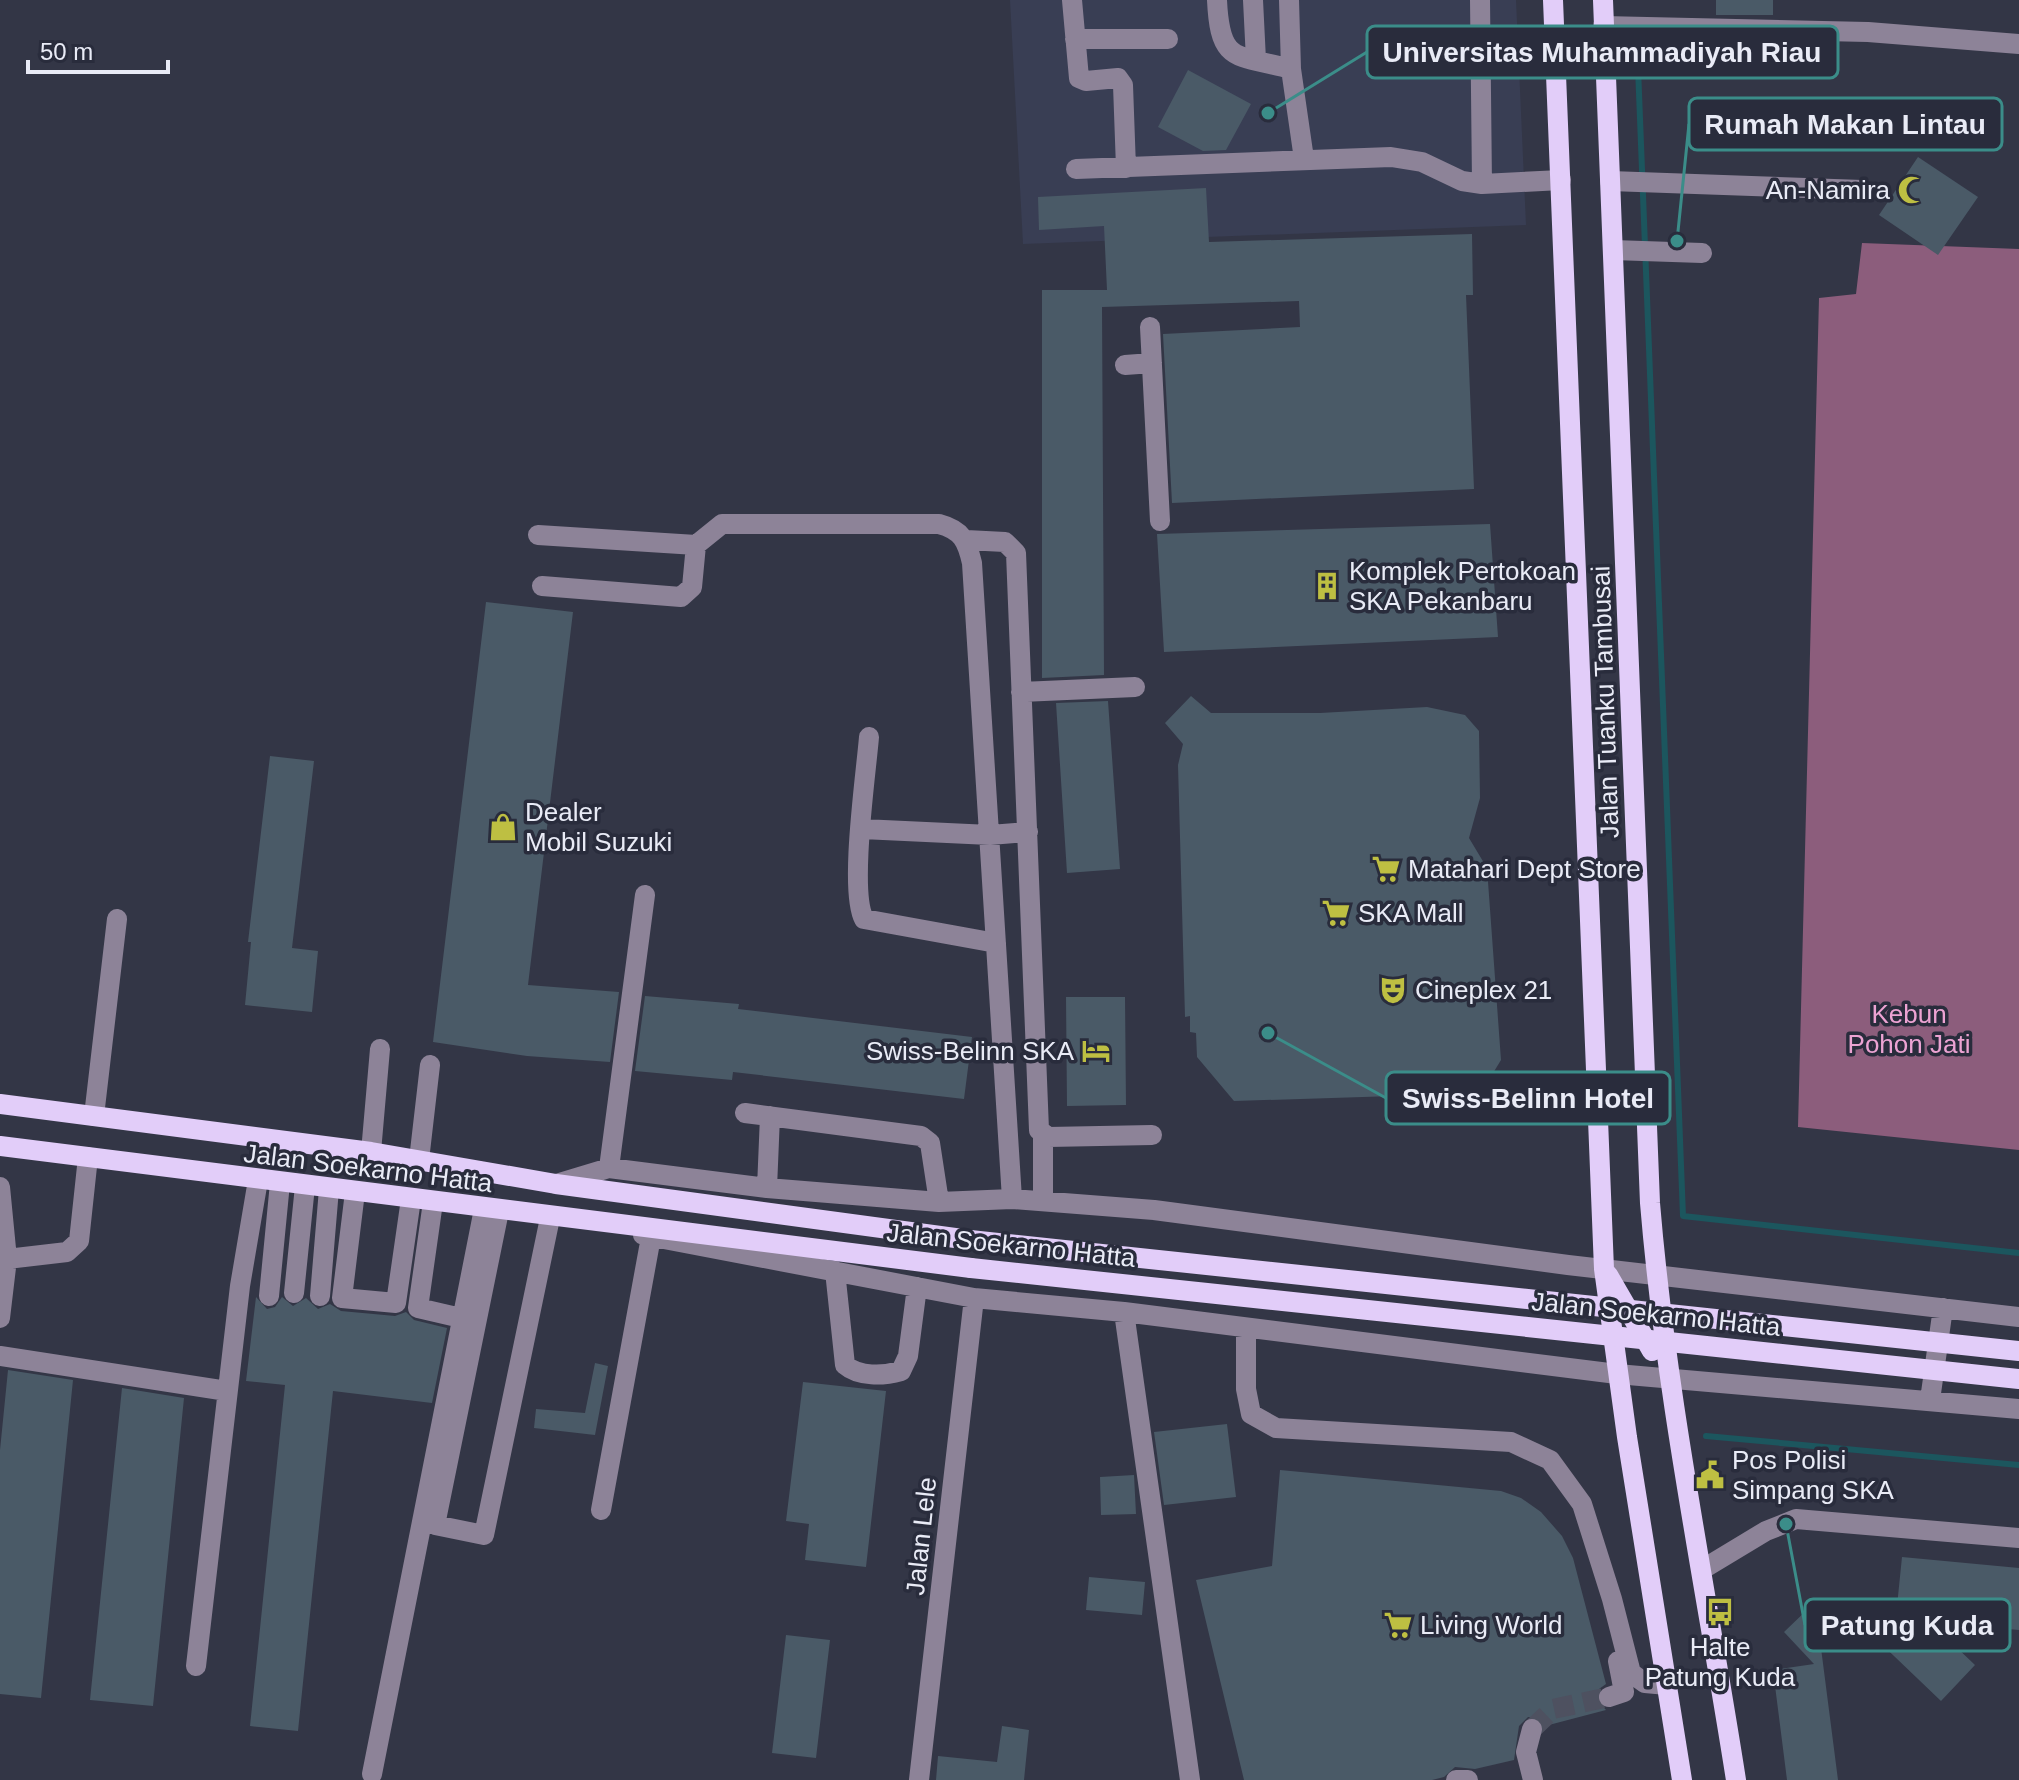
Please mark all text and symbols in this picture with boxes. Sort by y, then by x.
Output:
scale bar [28,24,168,74]
callout: Universitas Muhammadiyah Riau [1367,26,1838,78]
text: Universitas Muhammadiyah Riau [1383,37,1821,68]
text: 50 m [40,38,93,65]
callout: Rumah Makan Lintau [1689,98,2002,150]
text: Rumah Makan Lintau [1704,109,1986,140]
place label: An-Namira [1766,175,1891,205]
mosque icon: An-Namira [1897,175,1927,205]
place label: Komplek Pertokoan SKA Pekanbaru [1349,556,1576,616]
street label: Jalan Tuanku Tambusai [1585,565,1625,839]
building icon: Komplek Pertokoan SKA Pekanbaru [1312,571,1342,601]
place label: Dealer Mobil Suzuki [525,797,672,857]
shop icon: Dealer Mobil Suzuki [488,812,518,842]
supermarket icon: Matahari Dept Store [1371,854,1401,884]
place label: Matahari Dept Store [1408,854,1641,884]
supermarket icon: SKA Mall [1321,898,1351,928]
place label: SKA Mall [1358,898,1464,928]
theatre icon: Cineplex 21 [1378,975,1408,1005]
place label: Cineplex 21 [1415,975,1552,1005]
park label: Kebun Pohon Jati [1848,999,1970,1059]
place label: Swiss-Belinn SKA [866,1036,1075,1066]
hotel icon: Swiss-Belinn SKA [1081,1036,1111,1066]
callout: Swiss-Belinn Hotel [1386,1072,1670,1124]
text: Swiss-Belinn Hotel [1402,1083,1654,1114]
street label: Jalan Soekarno Hatta [242,1138,494,1198]
street label: Jalan Soekarno Hatta [885,1217,1137,1273]
street label: Jalan Soekarno Hatta [1530,1286,1782,1342]
place label: Pos Polisi Simpang SKA [1732,1445,1895,1505]
public building icon: Pos Polisi Simpang SKA [1695,1460,1725,1490]
street label: Jalan Lele [900,1475,942,1597]
bus stop icon: Halte Patung Kuda [1705,1597,1735,1627]
callout: Patung Kuda [1805,1599,2010,1651]
supermarket icon: Living World [1383,1610,1413,1640]
place label: Living World [1420,1610,1563,1640]
text: Patung Kuda [1821,1610,1994,1641]
place label: Halte Patung Kuda [1645,1632,1796,1692]

